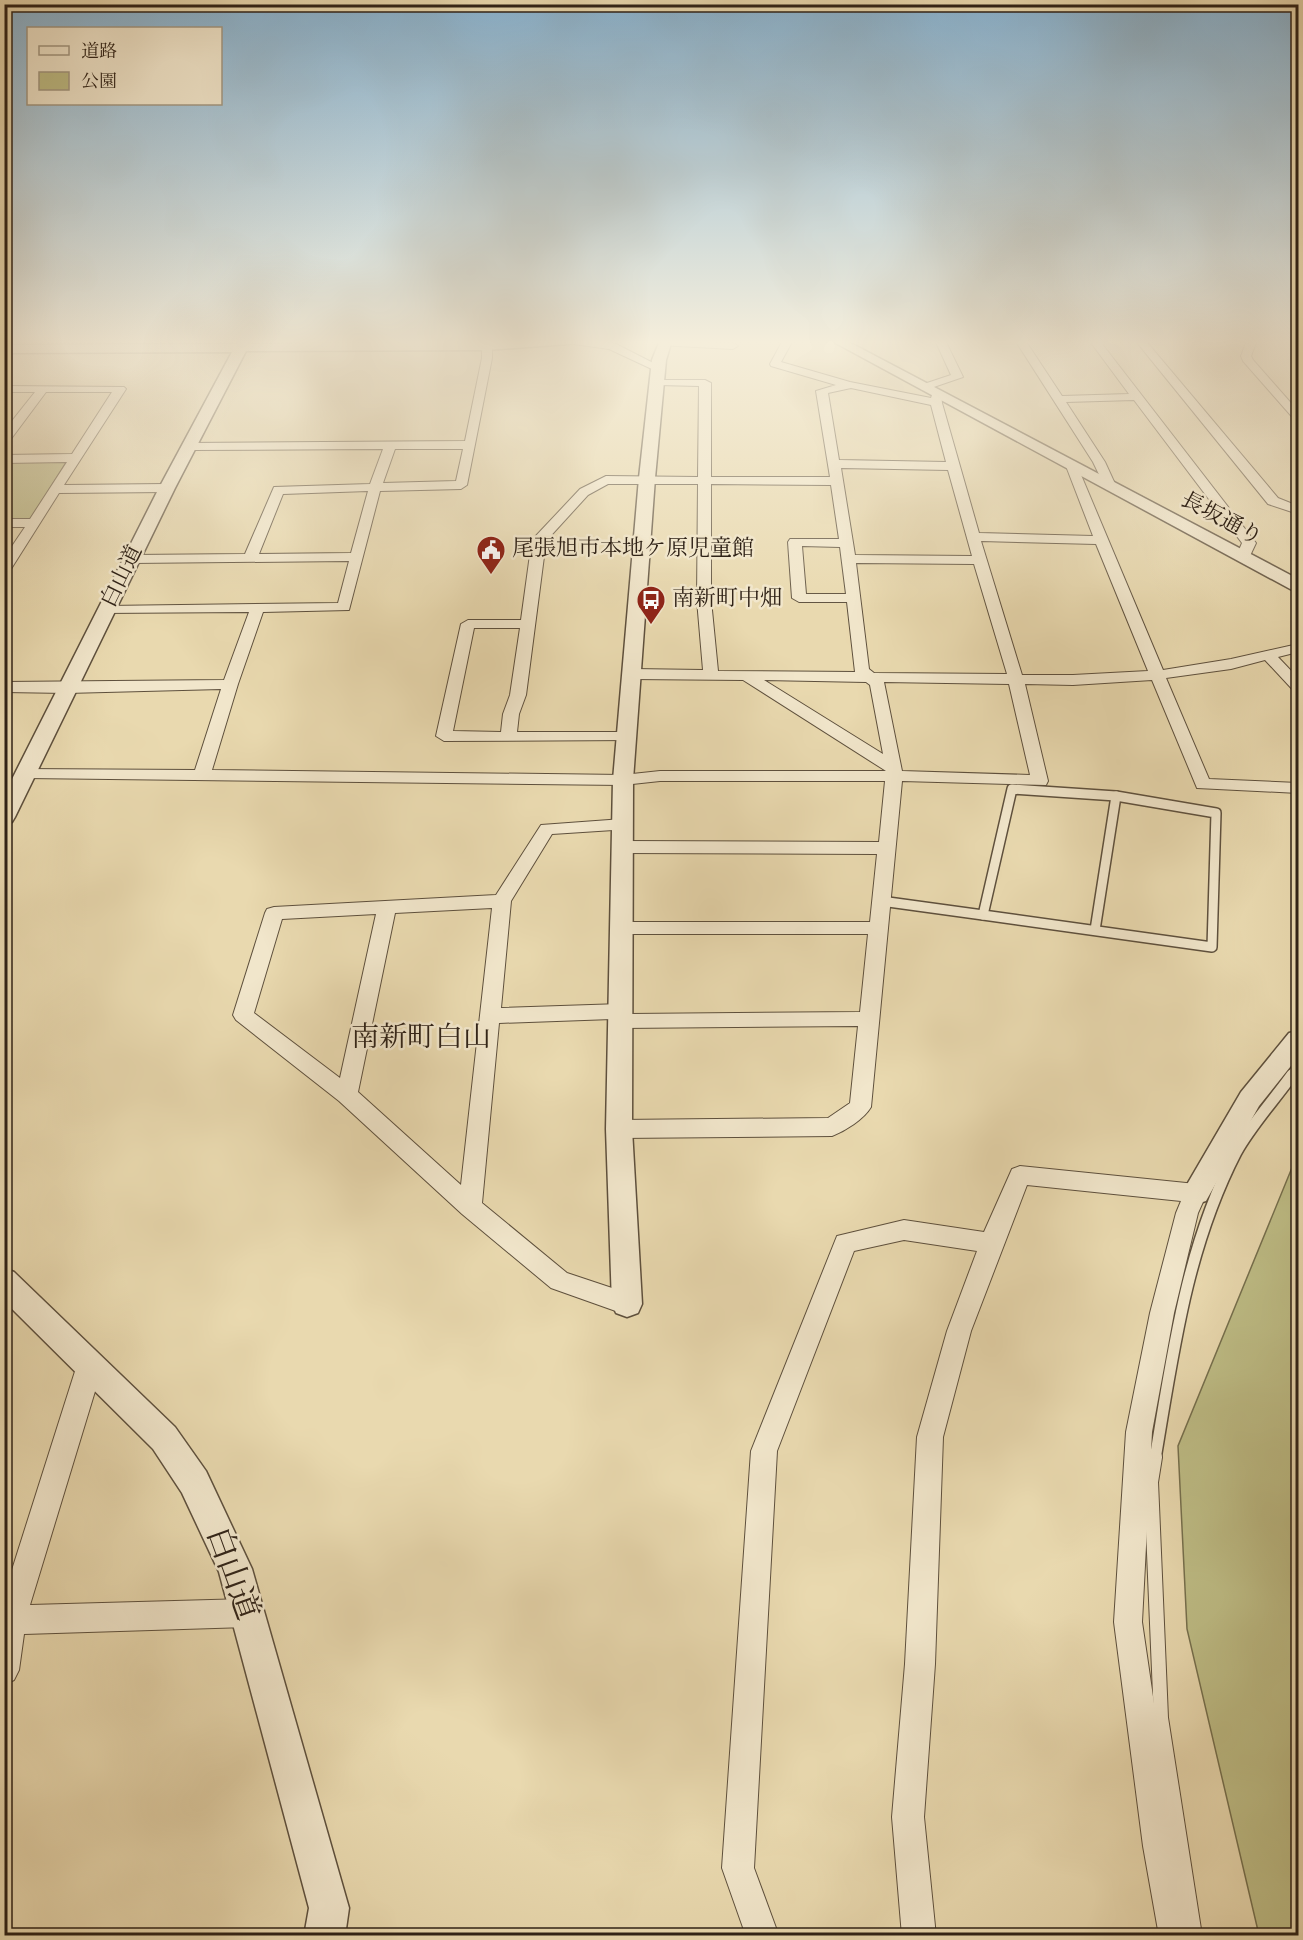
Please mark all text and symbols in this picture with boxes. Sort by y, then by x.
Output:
legend [27,27,222,105]
text: 道路 [81,40,117,66]
text: 公園 [81,70,117,96]
street label: 長坂通り [1175,485,1267,555]
public building icon: 尾張旭市本地ケ原児童館 [475,534,507,576]
place label: 尾張旭市本地ケ原児童館 [512,534,754,566]
street label: 白山道 [94,540,152,614]
bus stop icon: 南新町中畑 [635,584,667,626]
place label: 南新町中畑 [672,584,782,616]
district label: 南新町白山 [351,1019,491,1059]
street label: 白山道 [193,1521,269,1627]

